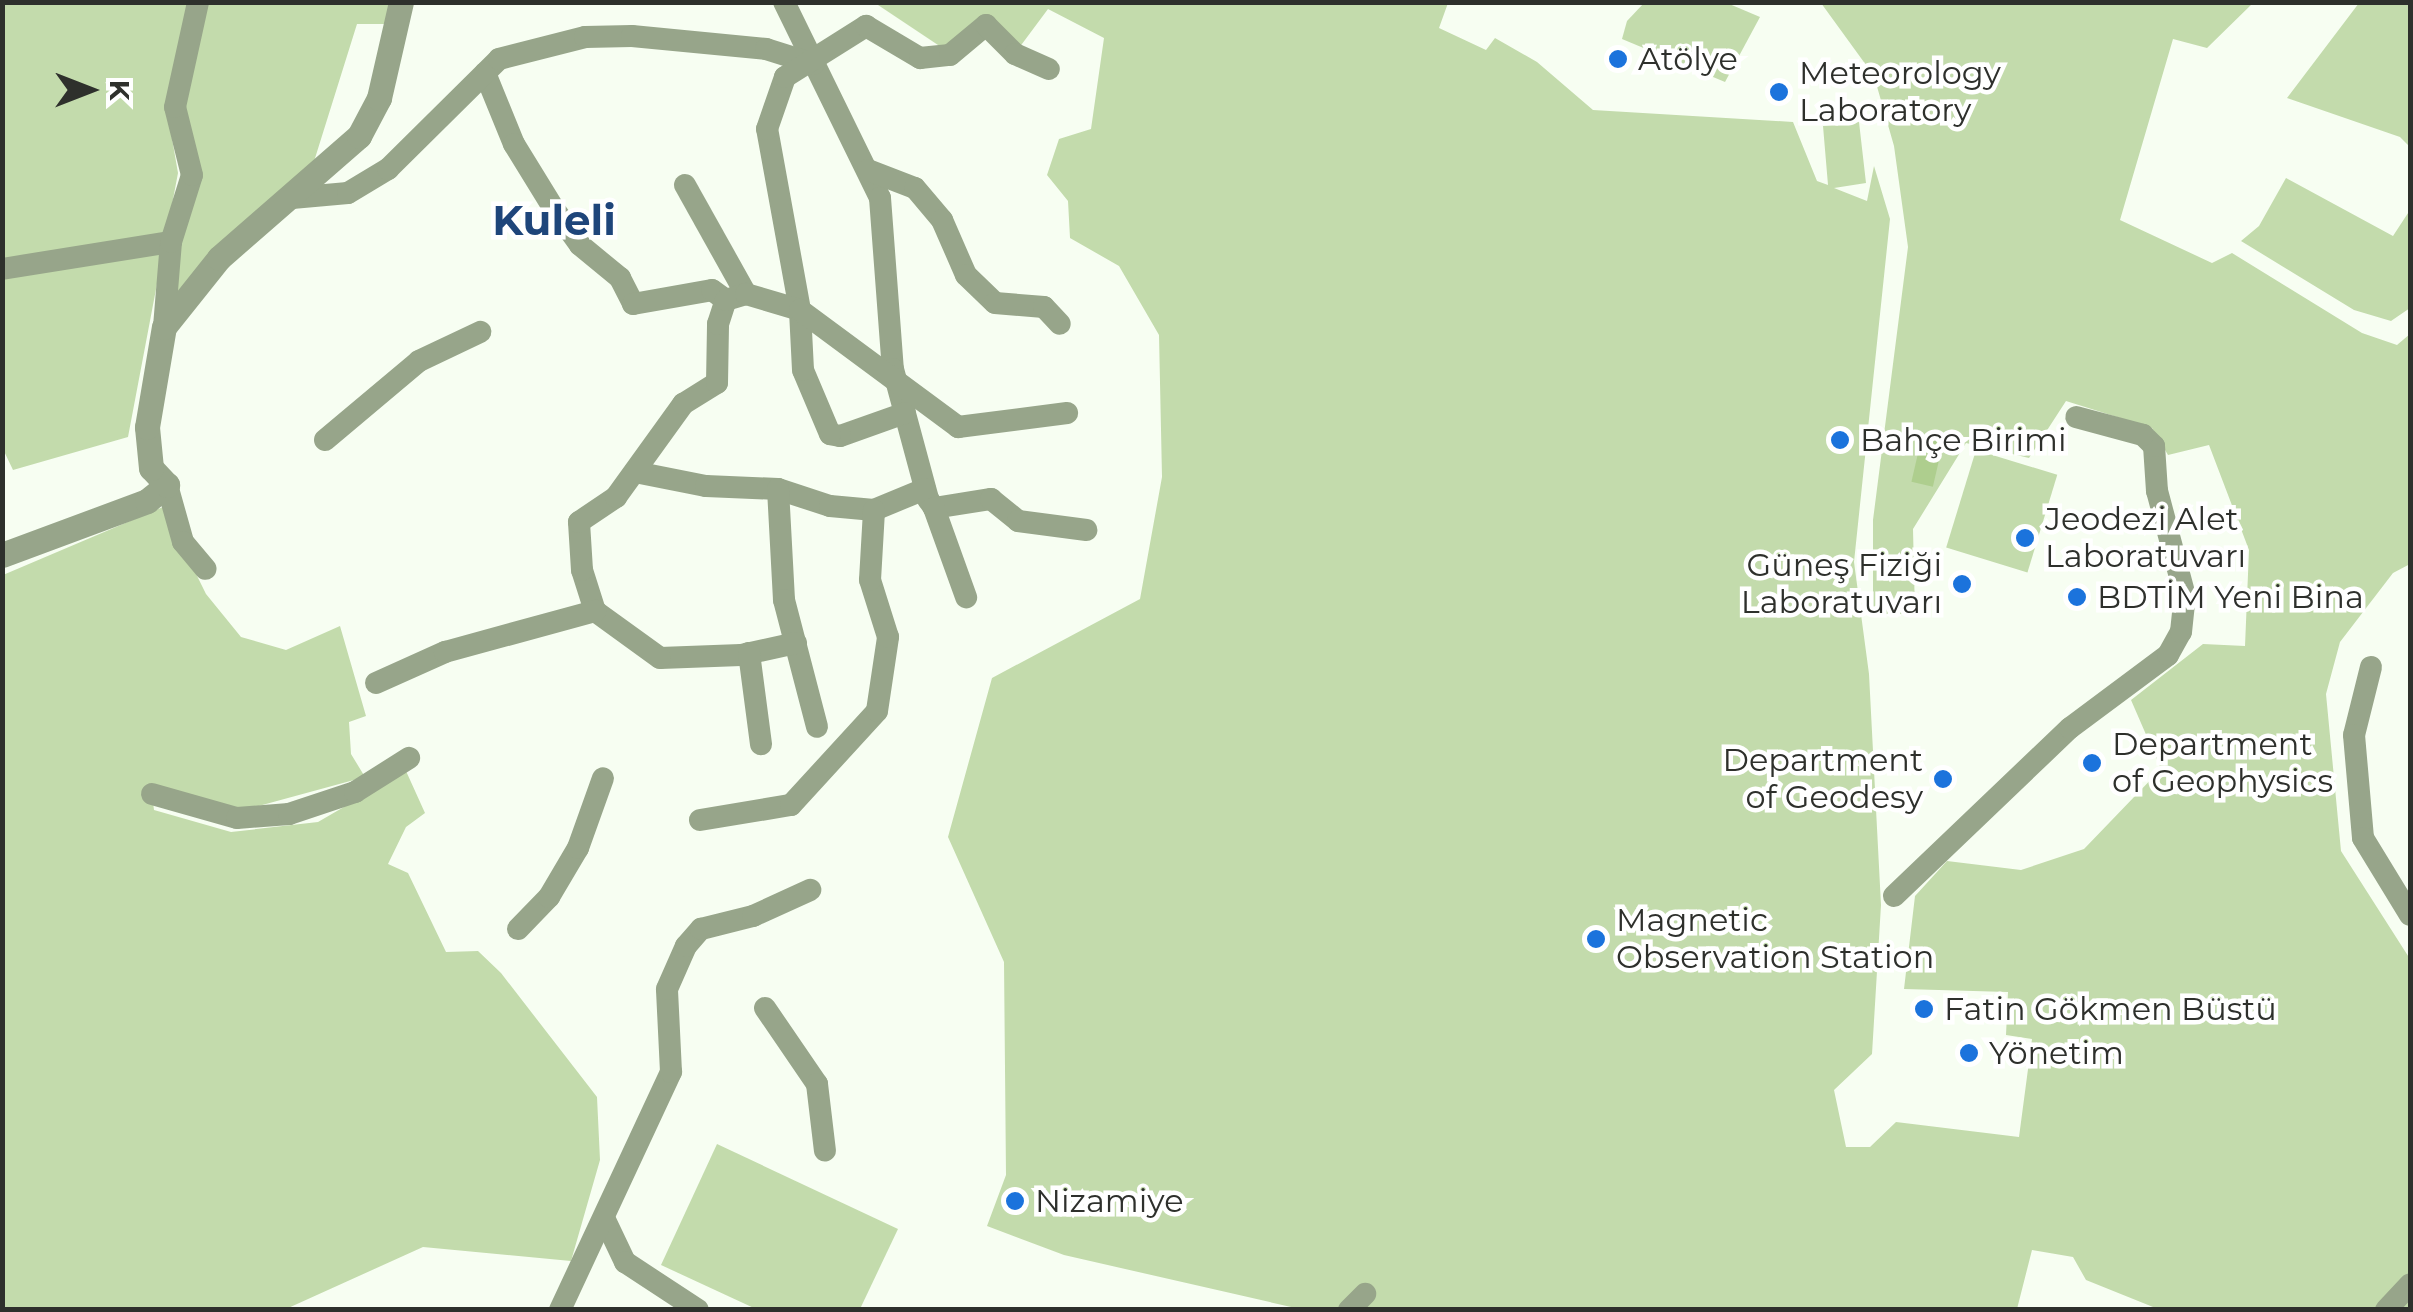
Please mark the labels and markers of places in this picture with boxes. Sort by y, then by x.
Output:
place label: Atölye [1638,40,1738,78]
marker: Atölye [1607,48,1629,70]
place label: Meteorology Laboratory [1799,55,2001,130]
marker: Meteorology Laboratory [1768,81,1790,103]
place label: Bahçe Birimi [1860,421,2067,459]
marker: Bahçe Birimi [1829,429,1851,451]
place label: Jeodezi Alet Laboratuvarı [2045,501,2246,576]
marker: Jeodezi Alet Laboratuvarı [2014,527,2036,549]
place label: Güneş Fiziği Laboratuvarı [1741,547,1942,622]
marker: Güneş Fiziği Laboratuvarı [1951,573,1973,595]
place label: BDTİM Yeni Bina [2097,578,2364,616]
marker: BDTİM Yeni Bina [2066,586,2088,608]
place label: Department of Geophysics [2112,726,2333,801]
place label: Department of Geodesy [1723,742,1923,817]
marker: Department of Geophysics [2081,752,2103,774]
marker: Department of Geodesy [1932,768,1954,790]
place label: Magnetic Observation Station [1616,902,1934,977]
marker: Magnetic Observation Station [1585,928,1607,950]
place label: Fatin Gökmen Büstü [1944,990,2277,1028]
marker: Fatin Gökmen Büstü [1913,998,1935,1020]
place label: Yönetim [1989,1034,2124,1072]
marker: Yönetim [1958,1042,1980,1064]
place label: Nizamiye [1035,1182,1183,1220]
marker: Nizamiye [1004,1190,1026,1212]

